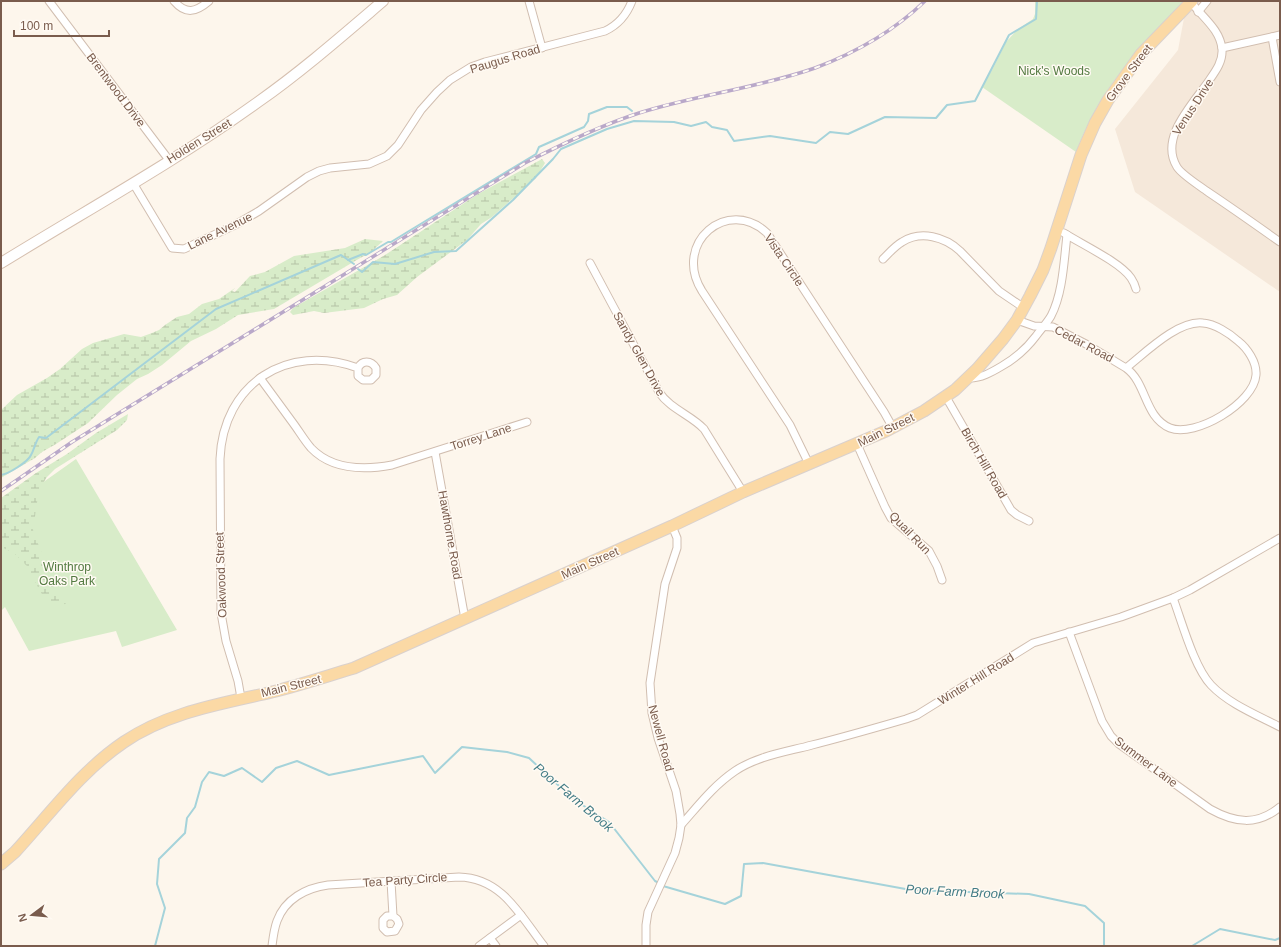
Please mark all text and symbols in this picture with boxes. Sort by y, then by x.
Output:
scale bar [14,12,109,38]
text: 100 m [20,19,53,33]
street label: Grove Street [1103,41,1155,104]
street label: Paugus Road [468,42,542,76]
street label: Brentwood Drive [84,50,148,130]
park label: Nick's Woods [1018,64,1090,78]
street label: Venus Drive [1170,76,1217,138]
street label: Holden Street [164,115,234,166]
street label: Lane Avenue [186,209,255,253]
street label: Vista Circle [761,231,807,289]
street label: Sandy Glen Drive [610,309,668,399]
street label: Cedar Road [1052,323,1116,365]
street label: Main Street [855,410,917,450]
street label: Torrey Lane [449,420,514,453]
street label: Birch Hill Road [958,425,1010,501]
street label: Hawthorne Road [435,489,465,581]
street label: Quail Run [886,509,934,557]
street label: Oakwood Street [212,531,229,618]
street label: Main Street [559,544,621,582]
park label: Winthrop Oaks Park [39,560,96,588]
street label: Winter Hill Road [936,650,1016,708]
street label: Main Street [260,672,323,700]
street label: Newell Road [645,703,677,773]
street label: Summer Lane [1112,734,1181,790]
water label: Poor Farm Brook [531,760,618,836]
street label: Tea Party Circle [362,870,448,890]
water label: Poor Farm Brook [905,881,1006,902]
north arrow [12,895,52,935]
text: N [16,912,29,923]

